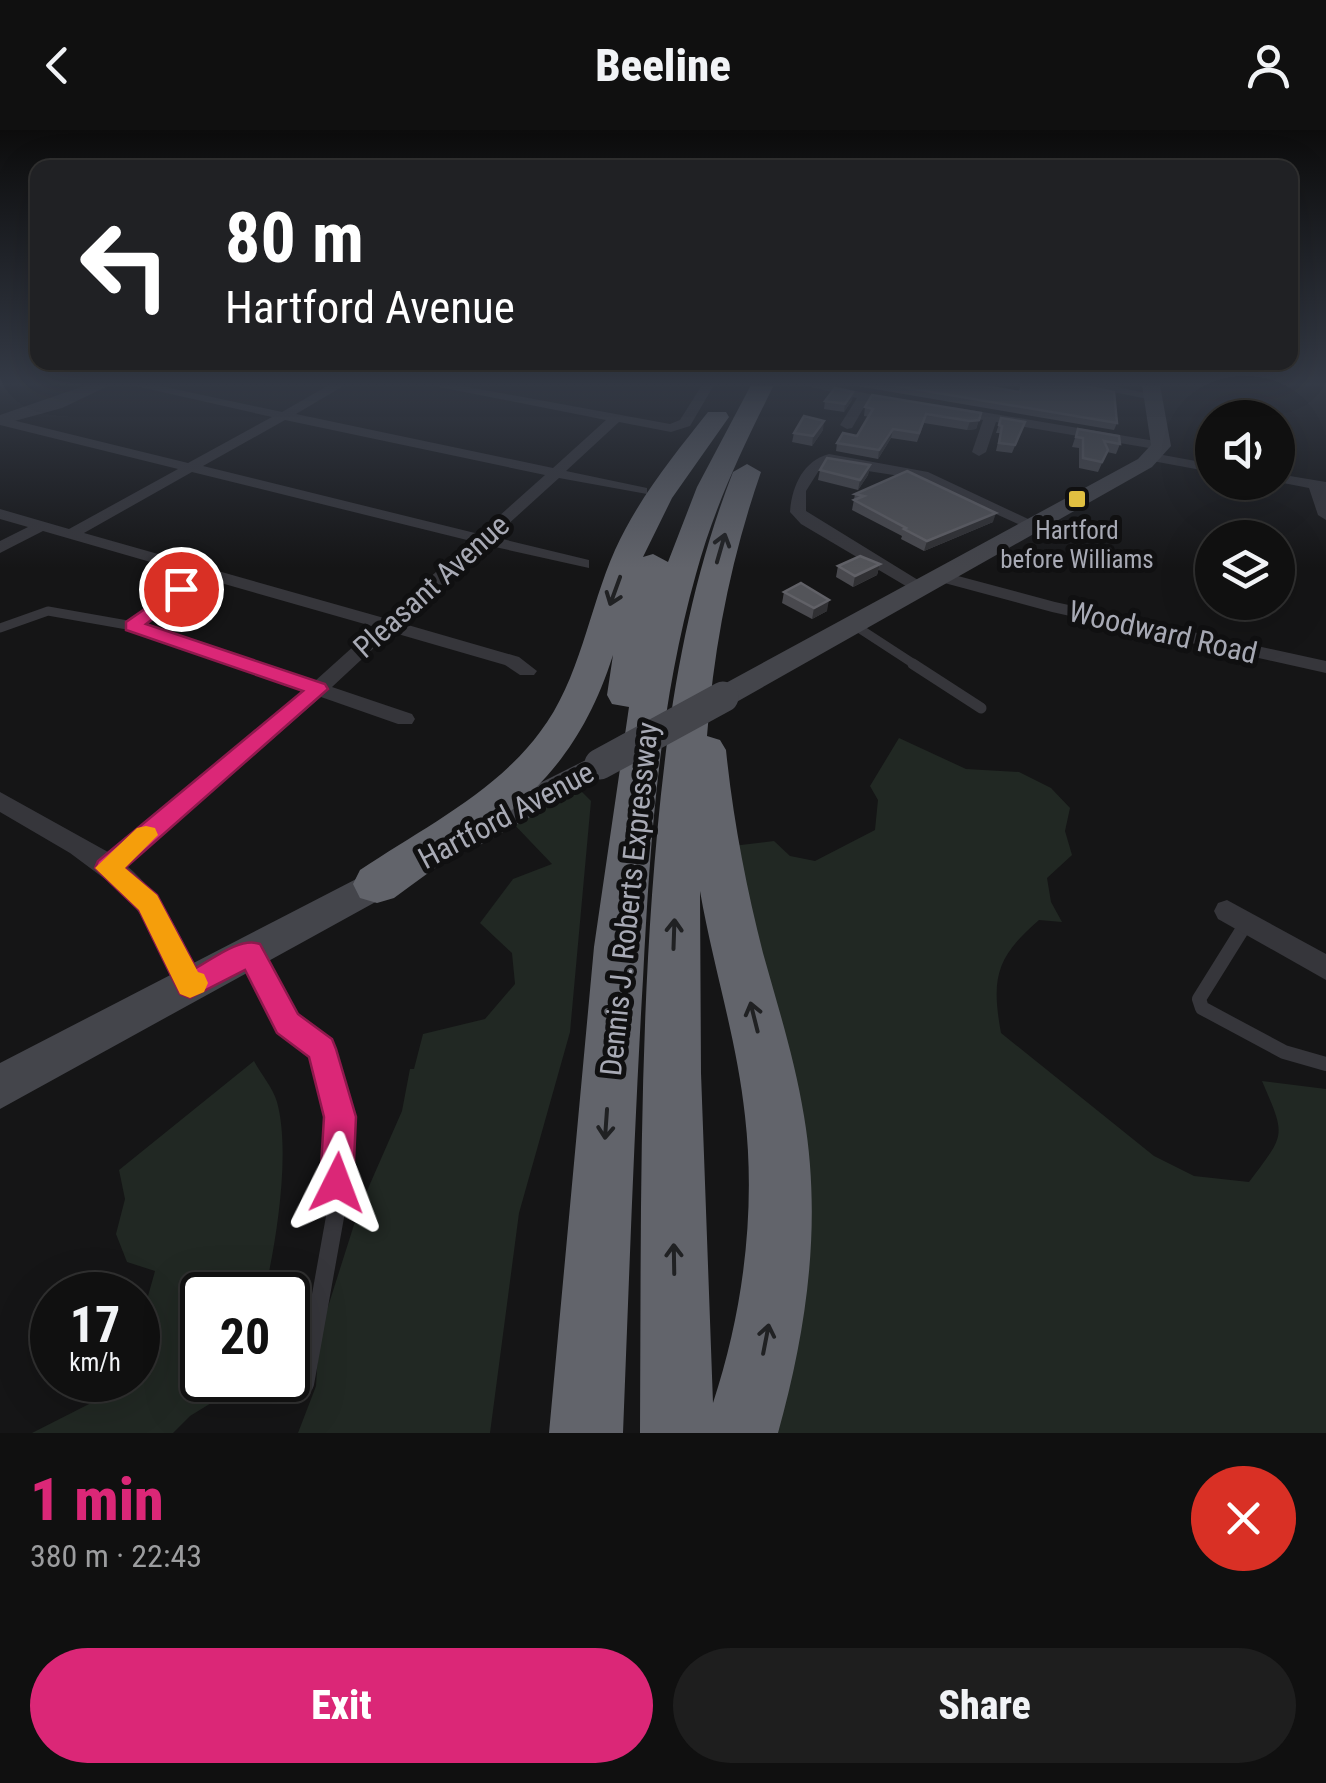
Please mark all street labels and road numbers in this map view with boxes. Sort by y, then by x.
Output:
street label: Pleasant Avenue [346,507,516,665]
street label: Woodward Road [1065,593,1261,671]
street label: Dennis J. Roberts Expressway [593,720,665,1078]
street label: Hartford Avenue [412,754,600,876]

